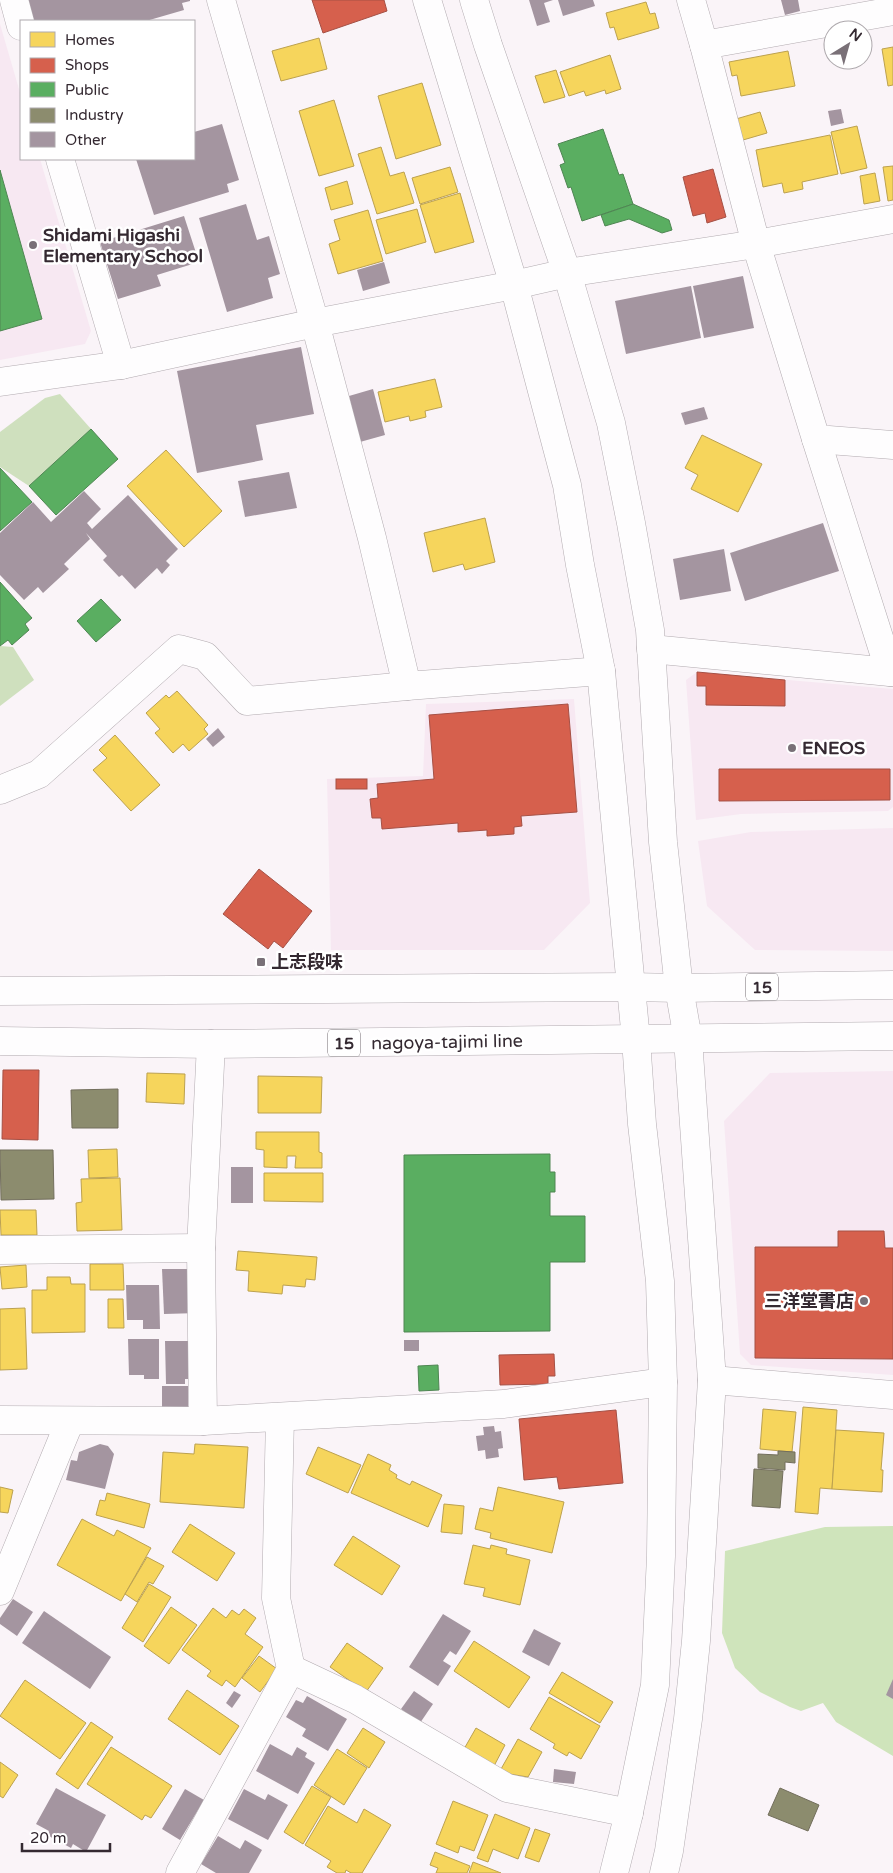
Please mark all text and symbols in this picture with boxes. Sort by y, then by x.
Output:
legend [20,20,195,160]
north arrow [823,20,873,70]
text: N [846,25,865,45]
text: Homes [65,31,115,49]
text: Shops [65,56,109,74]
text: Public [65,81,109,99]
text: Industry [65,106,124,124]
text: Other [65,131,107,149]
place label: Shidami Higashi Elementary School [43,224,203,267]
marker: Shidami Higashi Elementary School [27,239,39,251]
place label: ENEOS [802,737,865,759]
marker: ENEOS [786,742,798,754]
place label: 上志段味 [271,951,343,973]
marker: 上志段味 [255,956,267,968]
road number: 15 [746,974,778,1000]
road number: 15 [328,1030,360,1056]
street label: nagoya-tajimi line [371,1030,523,1054]
place label: 三洋堂書店 [764,1290,854,1312]
marker: 三洋堂書店 [858,1295,870,1307]
scale bar [22,1820,110,1852]
text: 20 m [30,1829,67,1847]

